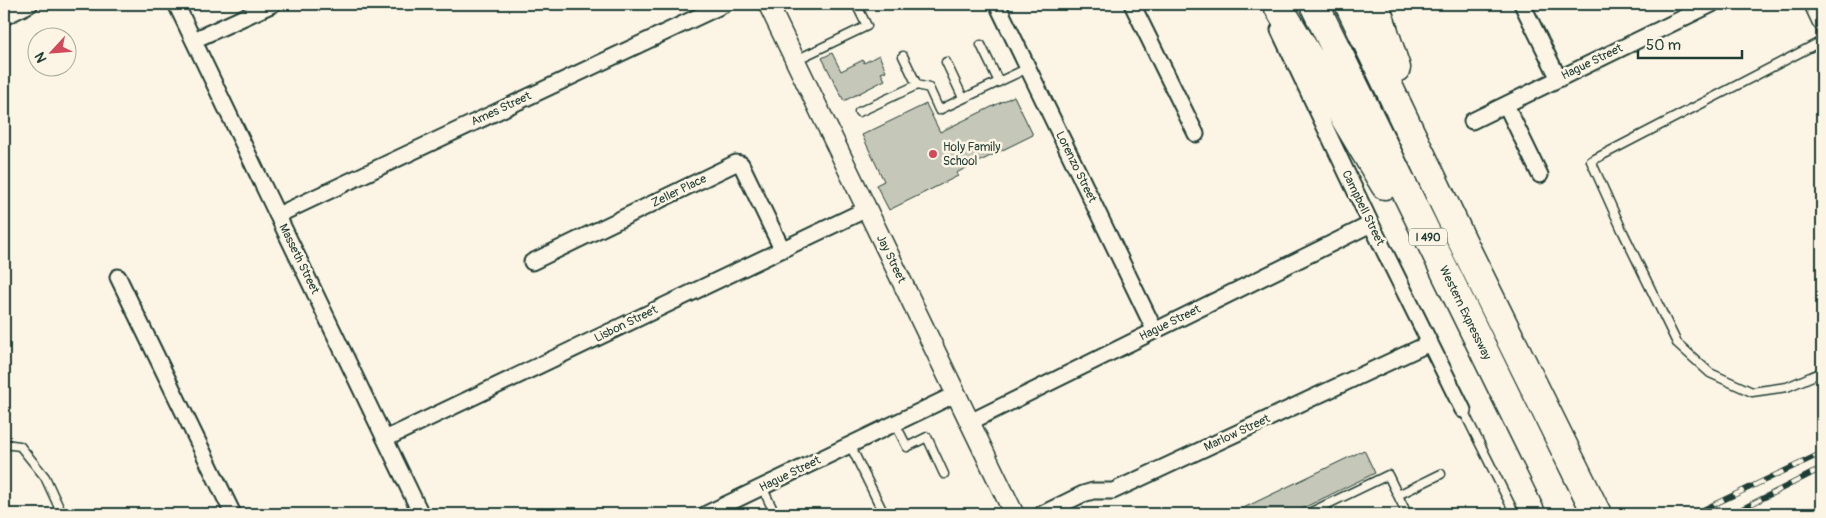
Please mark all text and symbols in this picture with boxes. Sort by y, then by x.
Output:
north arrow [28,28,78,78]
scale bar [1638,28,1742,60]
text: 50 m [1646,36,1681,55]
street label: Hague Street [1559,41,1625,83]
text: N [31,49,50,65]
street label: Ames Street [469,88,534,129]
street label: Lorenzo Street [1052,129,1100,205]
place label: Holy Family School [943,140,1000,169]
marker: Holy Family School [927,148,939,160]
street label: Campbell Street [1338,168,1388,248]
street label: Zeller Place [649,171,709,211]
street label: Masseth Street [275,221,323,297]
road number: I 490 [1409,228,1447,246]
street label: Jay Street [873,233,909,286]
street label: Western Expressway [1436,264,1494,362]
street label: Lisbon Street [592,302,660,346]
street label: Hague Street [1137,302,1203,344]
street label: Marlow Street [1202,411,1272,455]
street label: Hague Street [757,453,823,495]

